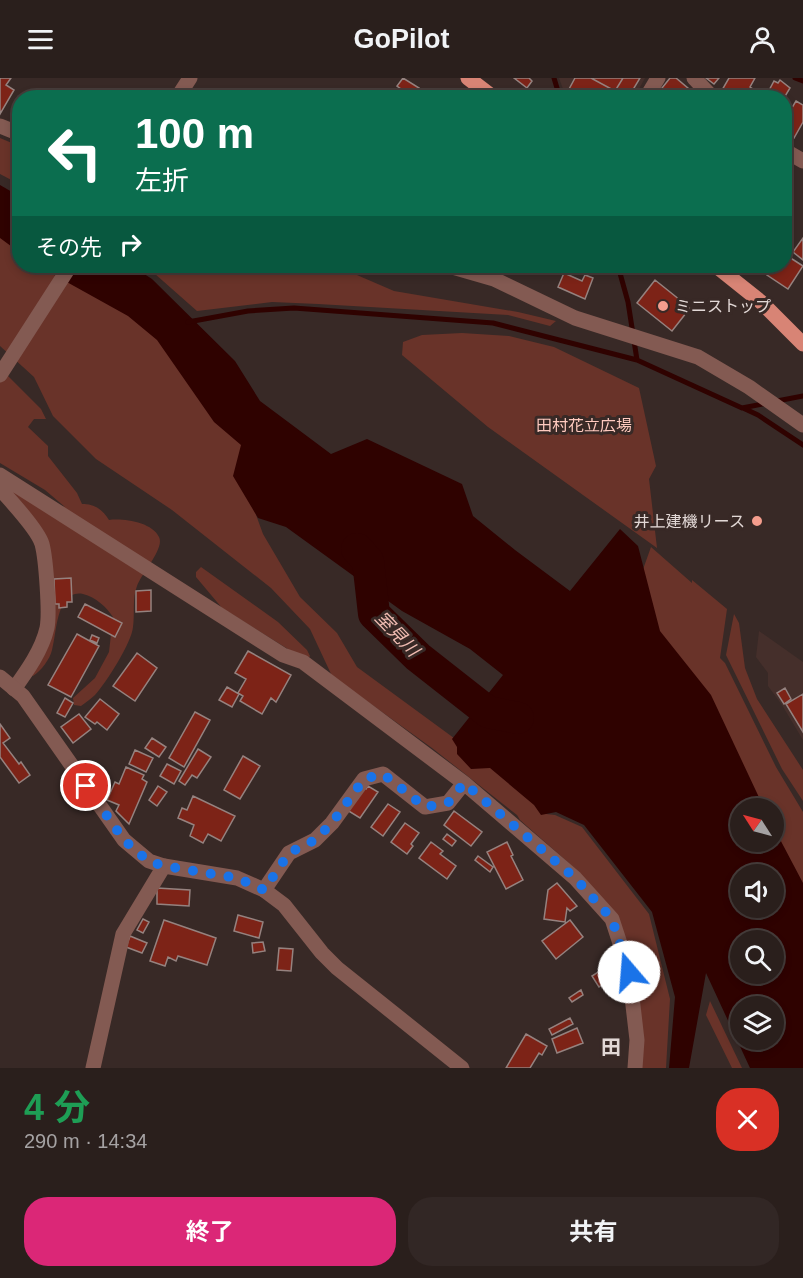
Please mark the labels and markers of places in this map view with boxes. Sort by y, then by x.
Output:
place label: ミニストップ [675,298,771,315]
marker: ミニストップ [656,299,670,313]
place label: 井上建機リース [634,513,745,530]
marker: 井上建機リース [750,514,764,528]
pin [60,760,111,811]

